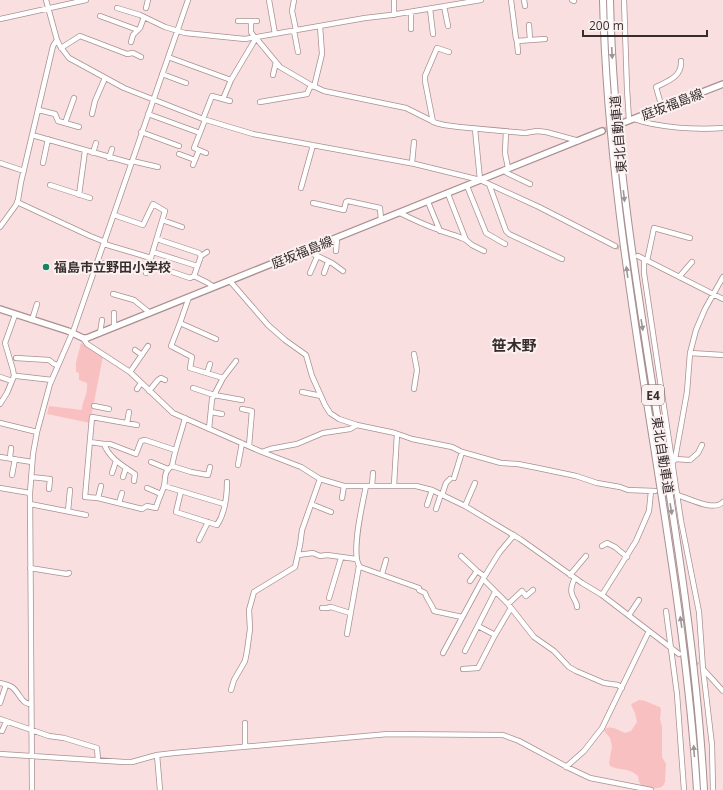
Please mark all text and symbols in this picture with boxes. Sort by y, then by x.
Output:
scale bar [583,12,707,38]
text: 200 m [589,17,624,34]
one-way arrow [608,47,615,59]
street label: 庭坂福島線 [638,84,706,124]
street label: 東北自動車道 [606,94,630,174]
one-way arrow [621,190,628,202]
street label: 庭坂福島線 [268,231,336,273]
place label: 福島市立野田小学校 [54,258,171,276]
marker: 福島市立野田小学校 [41,262,51,272]
one-way arrow [624,266,630,278]
one-way arrow [639,319,645,331]
district label: 笹木野 [491,335,537,355]
road number: E4 [642,385,664,405]
street label: 東北自動車道 [648,415,678,495]
one-way arrow [669,503,675,515]
one-way arrow [677,616,684,628]
one-way arrow [691,745,698,757]

